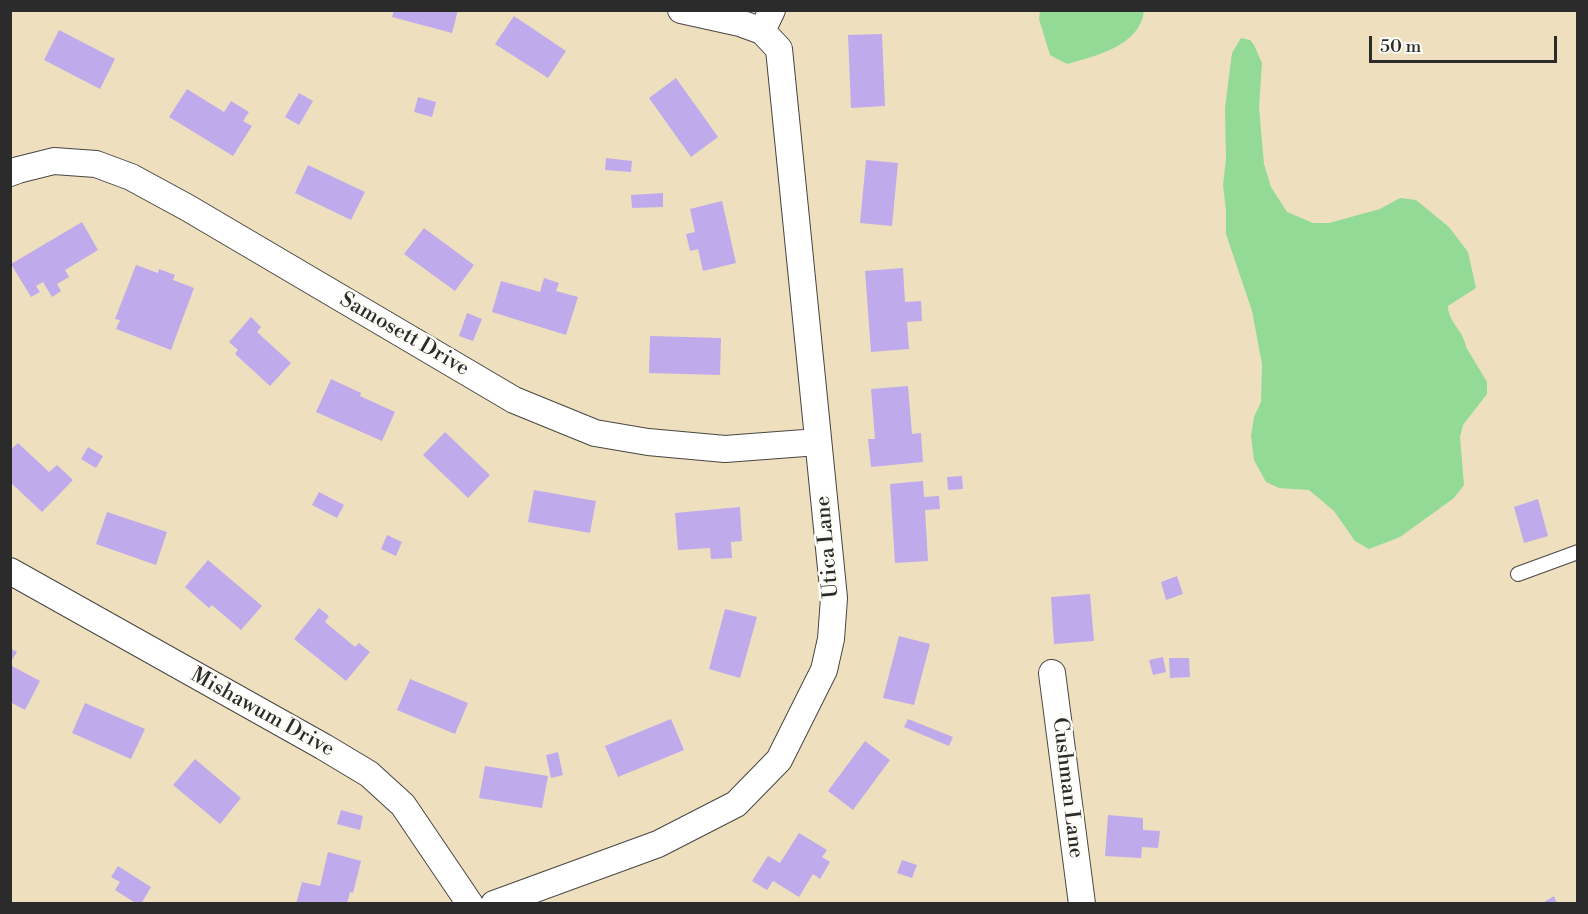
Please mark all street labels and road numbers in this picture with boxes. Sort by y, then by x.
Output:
street label: Samosett Drive [335,288,473,382]
street label: Utica Lane [811,495,845,599]
street label: Mishawum Drive [186,663,338,763]
street label: Cushman Lane [1046,716,1088,860]

